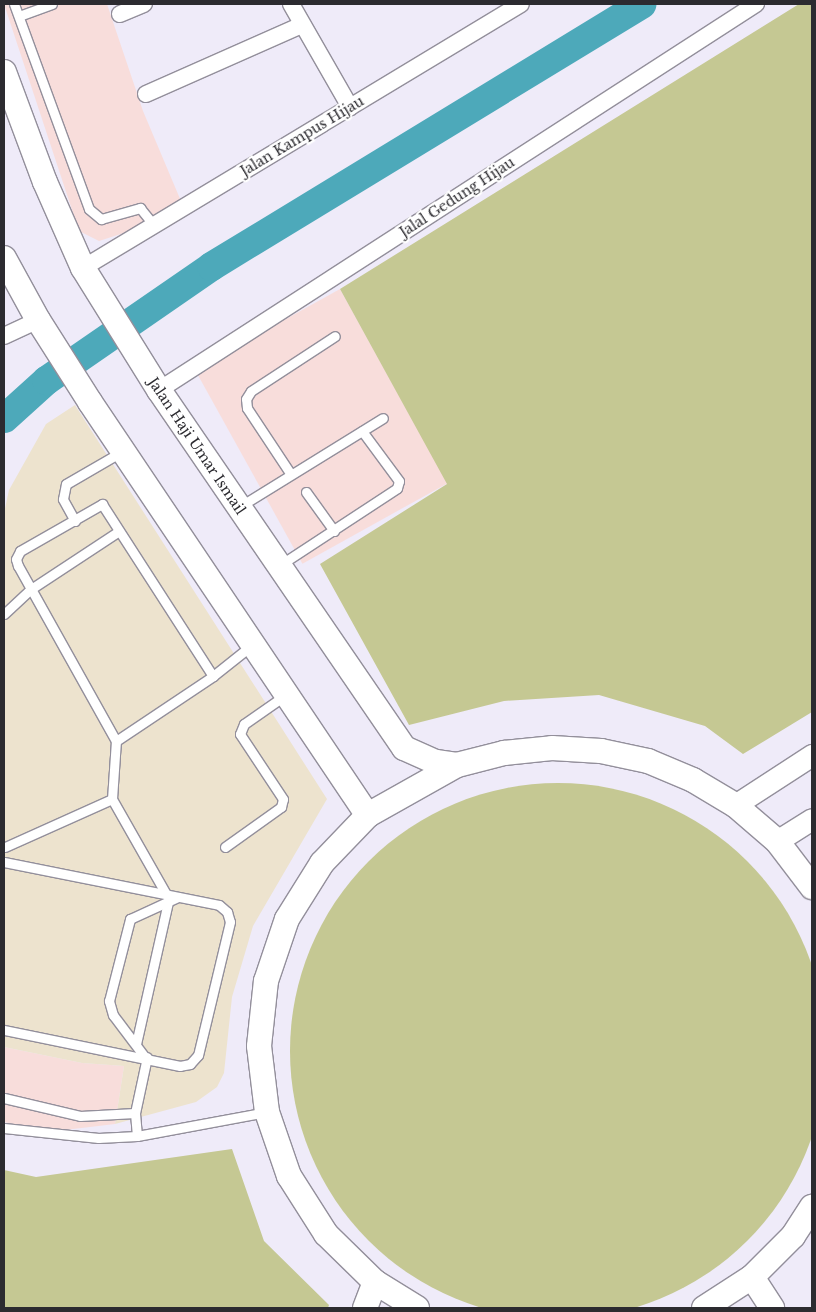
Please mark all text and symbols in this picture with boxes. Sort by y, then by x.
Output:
street label: Jalan Kampus Hijau [237,93,367,179]
street label: Jalal Gedung Hijau [396,153,518,241]
street label: Jalan Haji Umar Ismail [145,374,249,518]

